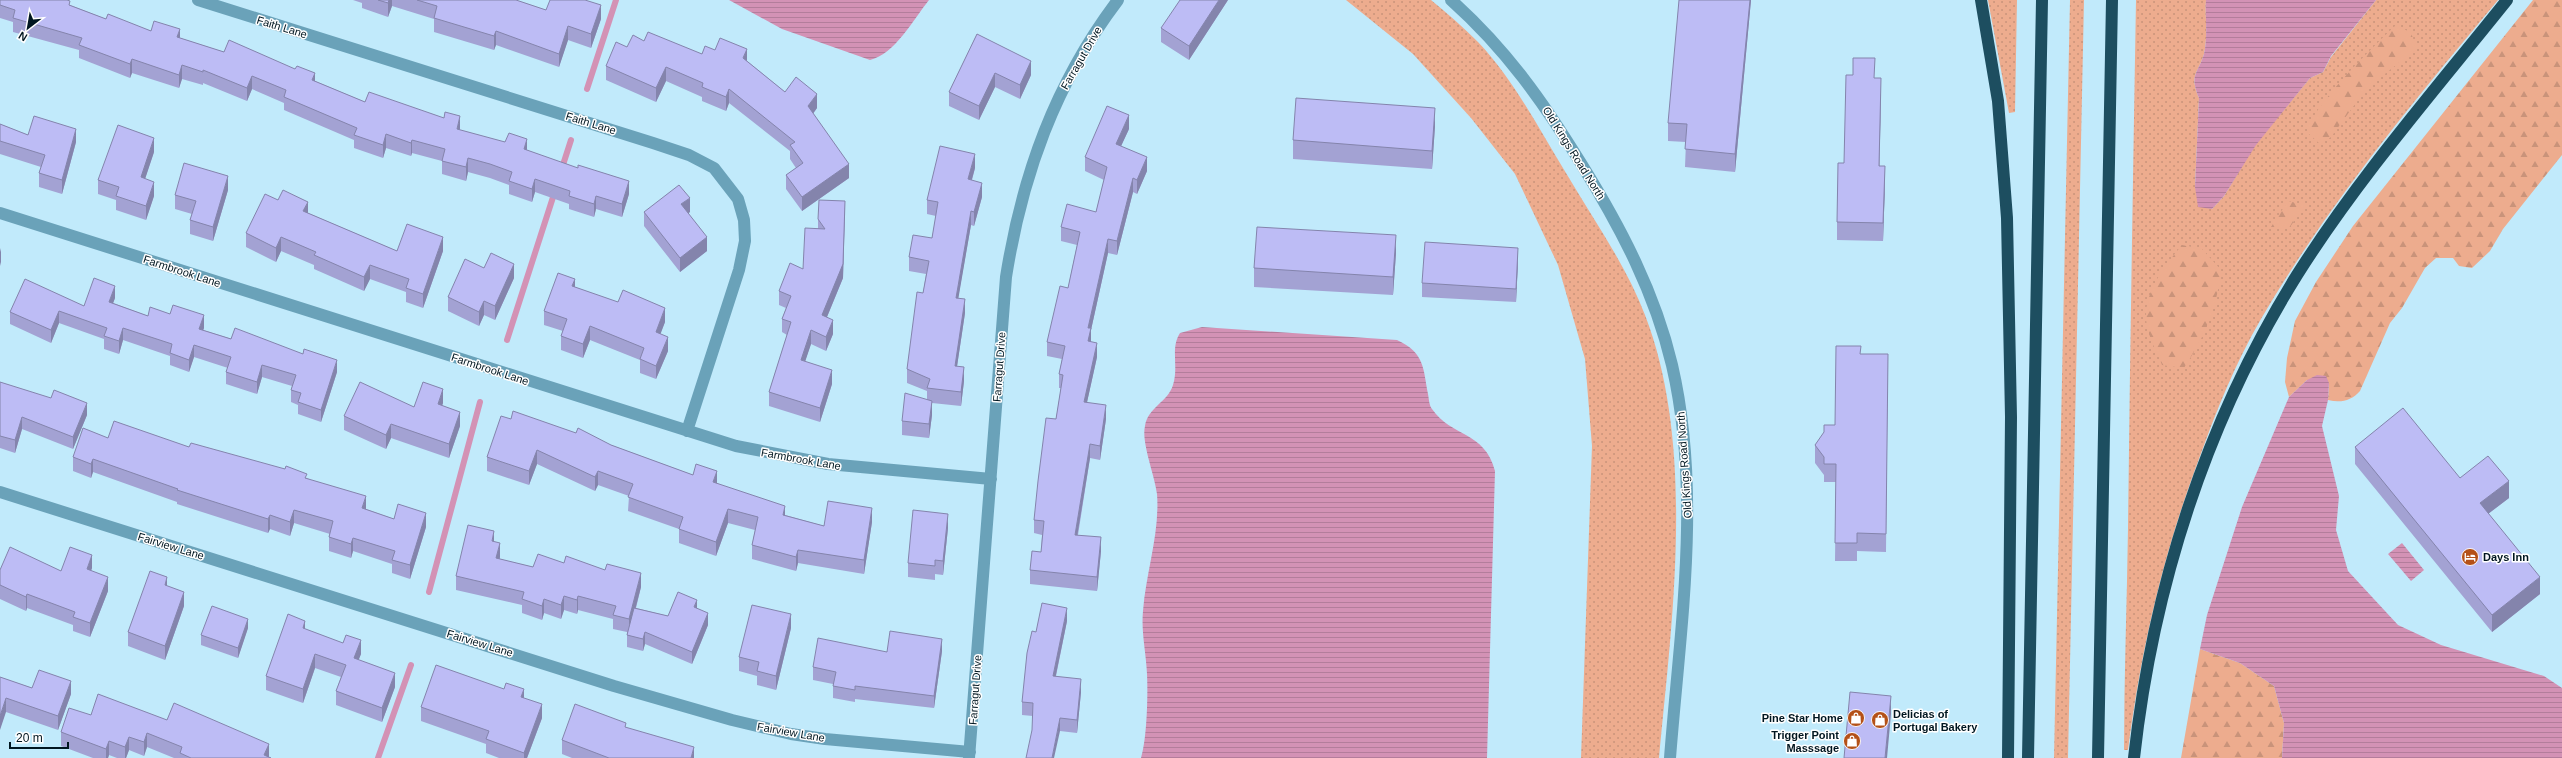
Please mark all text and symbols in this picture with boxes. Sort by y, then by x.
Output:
north arrow [8,8,48,48]
street label: Faith Lane [255,14,309,40]
street label: Farragut Drive [1058,25,1104,91]
text: N [16,29,29,44]
street label: Old Kings Road North [1541,104,1607,202]
street label: Faith Lane [564,110,618,136]
street label: Farmbrook Lane [142,253,222,289]
street label: Farragut Drive [991,332,1007,402]
street label: Farmbrook Lane [450,351,530,387]
street label: Old Kings Road North [1674,411,1694,519]
street label: Farmbrook Lane [760,446,842,472]
street label: Fairview Lane [136,530,206,562]
hotel icon: Days Inn [2460,547,2480,567]
place label: Days Inn [2483,551,2529,563]
street label: Fairview Lane [445,627,515,659]
street label: Farragut Drive [967,655,983,725]
shop icon: Pine Star Home [1846,708,1866,728]
place label: Delicias of Portugal Bakery [1893,708,1978,733]
shop icon: Delicias of Portugal Bakery [1870,710,1890,730]
place label: Pine Star Home [1762,712,1843,724]
street label: Fairview Lane [756,720,826,744]
scale bar [10,724,68,750]
place label: Trigger Point Masssage [1771,729,1839,754]
text: 20 m [16,731,43,745]
shop icon: Trigger Point Masssage [1842,731,1862,751]

